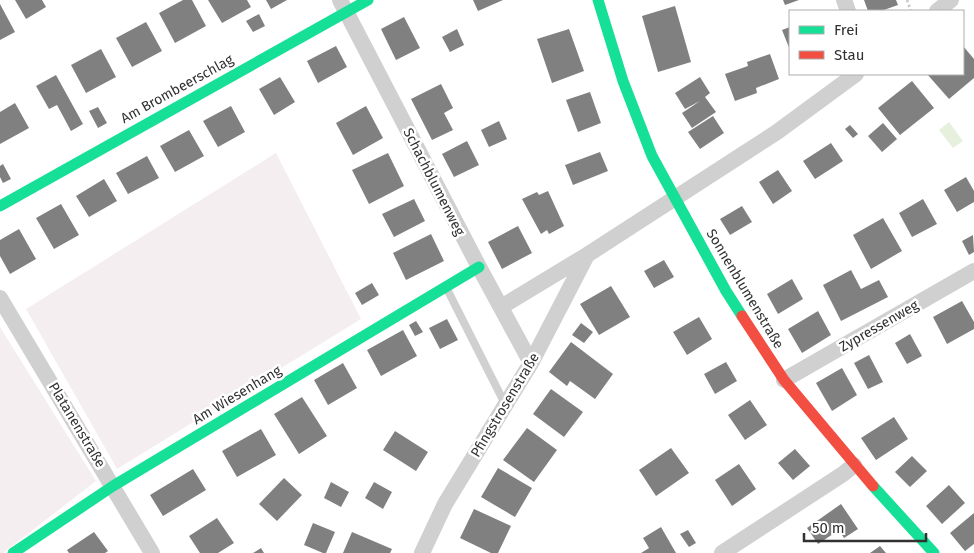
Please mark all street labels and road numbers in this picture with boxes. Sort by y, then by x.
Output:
street label: Am Brombeerschlag [118,51,237,127]
street label: Schachblumenweg [400,125,469,239]
street label: Sonnenblumenstraße [703,226,787,352]
street label: Zypressenweg [836,296,922,356]
street label: Pfingstrosenstraße [467,350,543,460]
street label: Am Wiesenhang [190,361,285,428]
street label: Platanenstraße [45,379,109,471]

